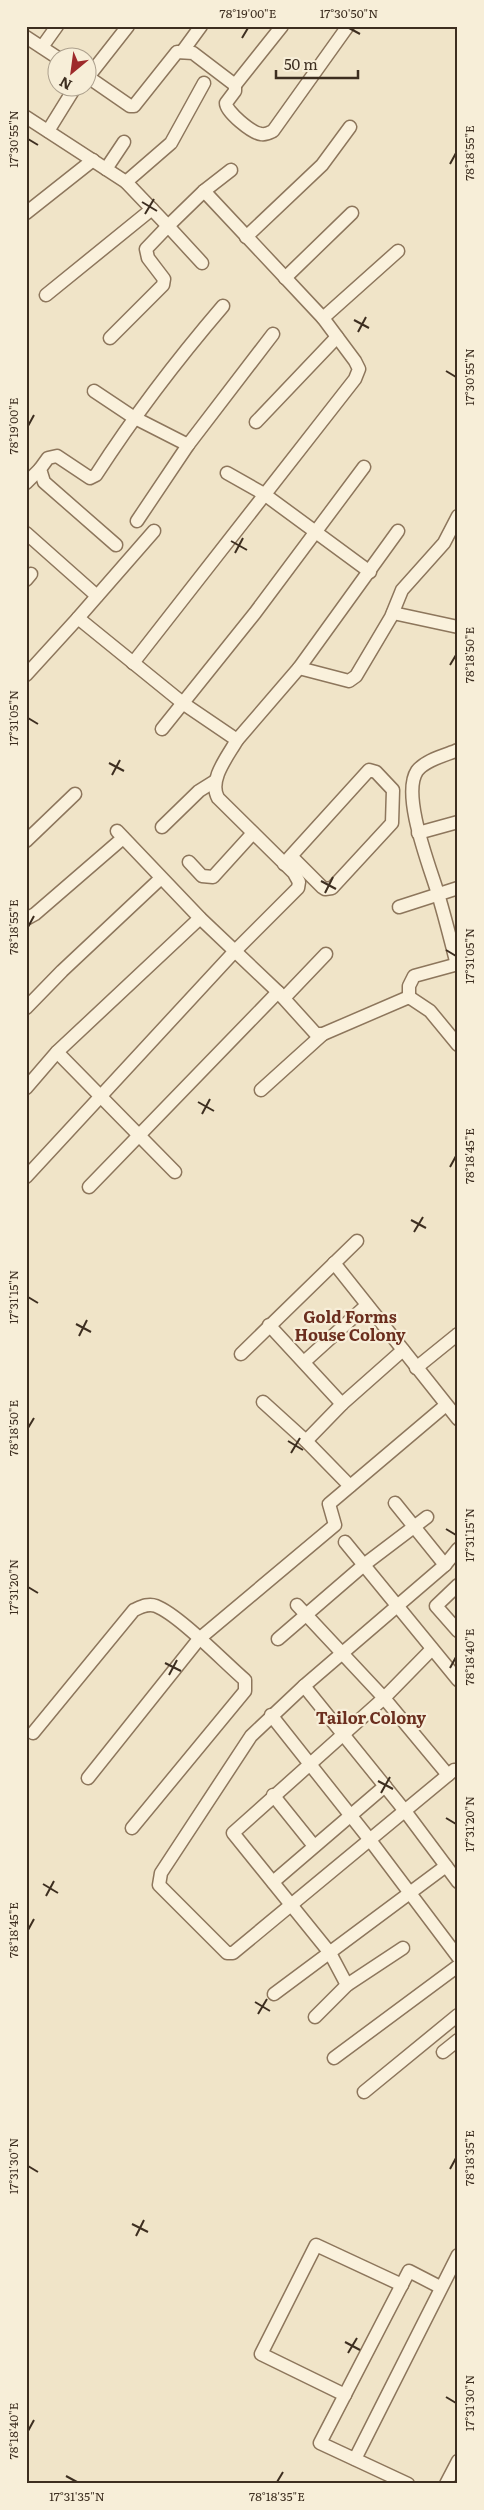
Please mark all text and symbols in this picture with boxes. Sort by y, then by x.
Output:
text: 78°19'00"E [220,4,277,22]
text: 17°30'50"N [320,4,378,22]
north arrow [48,48,98,98]
scale bar [276,48,359,80]
text: 50 m [284,52,318,75]
text: N [55,73,75,96]
text: 17°30'55"N [4,110,22,168]
text: 78°18'55"E [460,125,478,181]
text: 17°30'55"N [460,348,478,406]
text: 78°19'00"E [4,397,22,454]
text: 78°18'50"E [460,627,478,683]
text: 17°31'05"N [4,690,22,746]
text: 78°18'55"E [4,899,22,955]
text: 17°31'05"N [460,928,478,984]
text: 78°18'45"E [460,1128,478,1184]
text: 17°31'15"N [4,1270,22,1324]
district label: Gold Forms House Colony [295,1304,406,1346]
text: 78°18'50"E [4,1400,22,1456]
text: 17°31'15"N [460,1508,478,1562]
text: 17°31'20"N [4,1559,22,1615]
text: 78°18'40"E [460,1628,478,1685]
district label: Tailor Colony [316,1705,426,1729]
text: 17°31'20"N [460,1796,478,1852]
text: 78°18'45"E [4,1902,22,1958]
text: 78°18'35"E [460,2130,478,2186]
text: 17°31'30"N [4,2138,22,2194]
text: 17°31'30"N [460,2375,478,2431]
text: 78°18'40"E [4,2402,22,2459]
text: 17°31'35"N [49,2487,105,2505]
text: 78°18'35"E [249,2487,305,2505]

